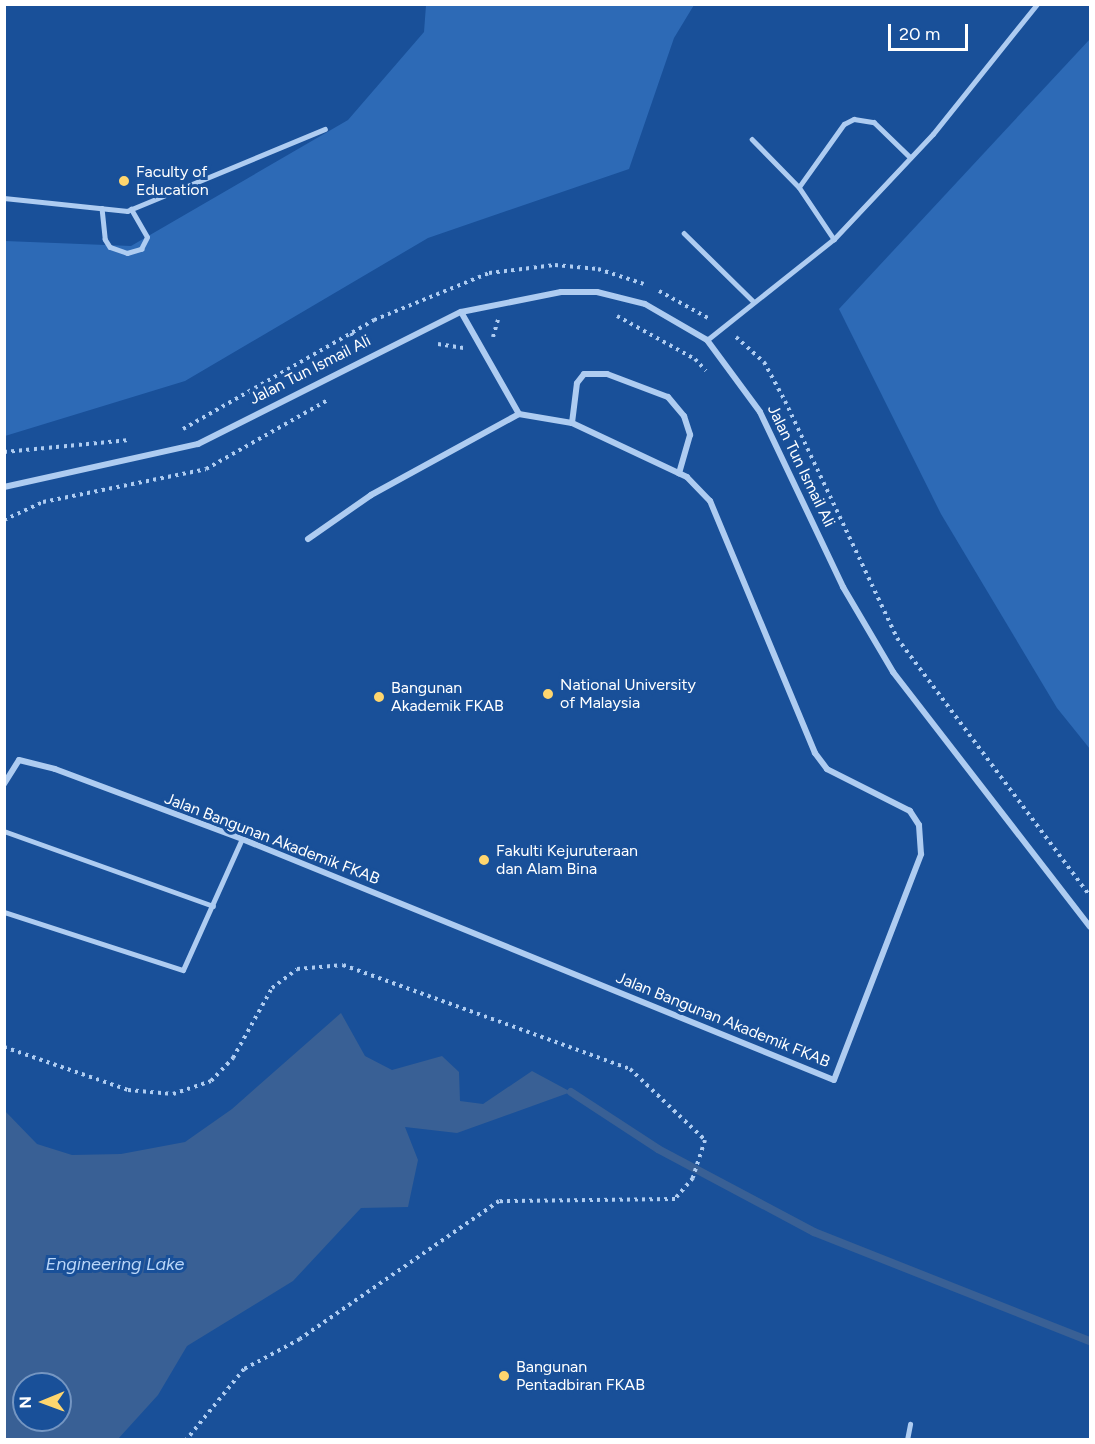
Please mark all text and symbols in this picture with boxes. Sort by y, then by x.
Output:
scale bar [891,12,970,50]
text: 20 m [899,23,940,45]
place label: Faculty of Education [136,162,209,200]
marker: Faculty of Education [117,174,131,188]
street label: Jalan Tun Ismail Ali [246,331,374,409]
street label: Jalan Tun Ismail Ali [763,402,839,530]
place label: National University of Malaysia [560,675,696,713]
place label: Bangunan Akademik FKAB [391,678,504,716]
marker: National University of Malaysia [541,687,555,701]
marker: Bangunan Akademik FKAB [372,690,386,704]
street label: Jalan Bangunan Akademik FKAB [162,789,382,889]
place label: Fakulti Kejuruteraan dan Alam Bina [496,841,638,879]
marker: Fakulti Kejuruteraan dan Alam Bina [477,853,491,867]
street label: Jalan Bangunan Akademik FKAB [613,968,833,1072]
water label: Engineering Lake [46,1253,184,1275]
place label: Bangunan Pentadbiran FKAB [516,1357,645,1395]
marker: Bangunan Pentadbiran FKAB [497,1369,511,1383]
north arrow [12,1372,72,1432]
text: N [16,1396,35,1409]

